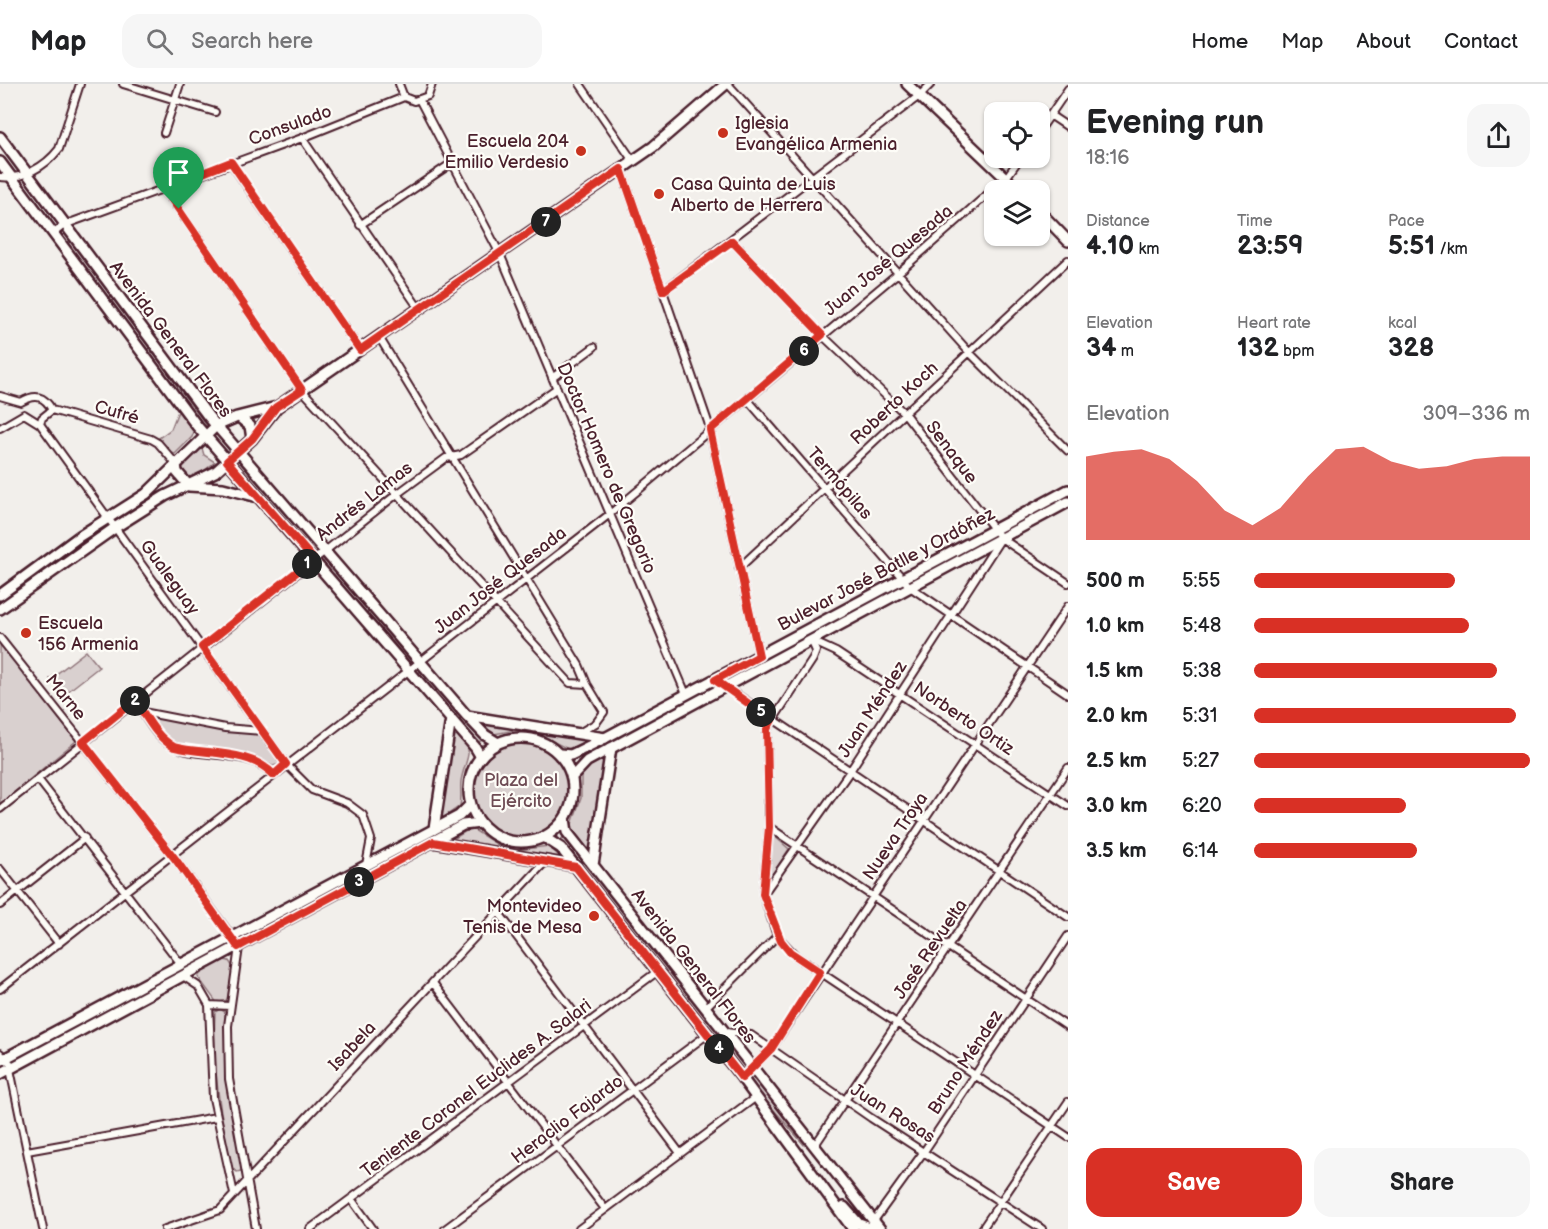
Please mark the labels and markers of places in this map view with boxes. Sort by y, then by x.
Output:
place label: Iglesia Evangélica Armenia [735,113,897,155]
marker: Iglesia Evangélica Armenia [716,126,730,140]
place label: Escuela 204 Emilio Verdesio [444,131,569,173]
marker: Escuela 204 Emilio Verdesio [574,144,588,158]
pin [153,147,204,209]
place label: Casa Quinta de Luis Alberto de Herrera [671,174,836,216]
marker: Casa Quinta de Luis Alberto de Herrera [652,187,666,201]
pin: 7 [531,207,561,237]
pin: 6 [789,336,819,366]
pin: 1 [292,549,322,579]
place label: Escuela 156 Armenia [38,613,139,655]
marker: Escuela 156 Armenia [19,626,33,640]
pin: 2 [120,686,150,716]
pin: 5 [746,697,776,727]
pin: 3 [344,867,374,897]
place label: Montevideo Tenis de Mesa [463,896,582,938]
marker: Montevideo Tenis de Mesa [587,909,601,923]
pin: 4 [704,1034,734,1064]

